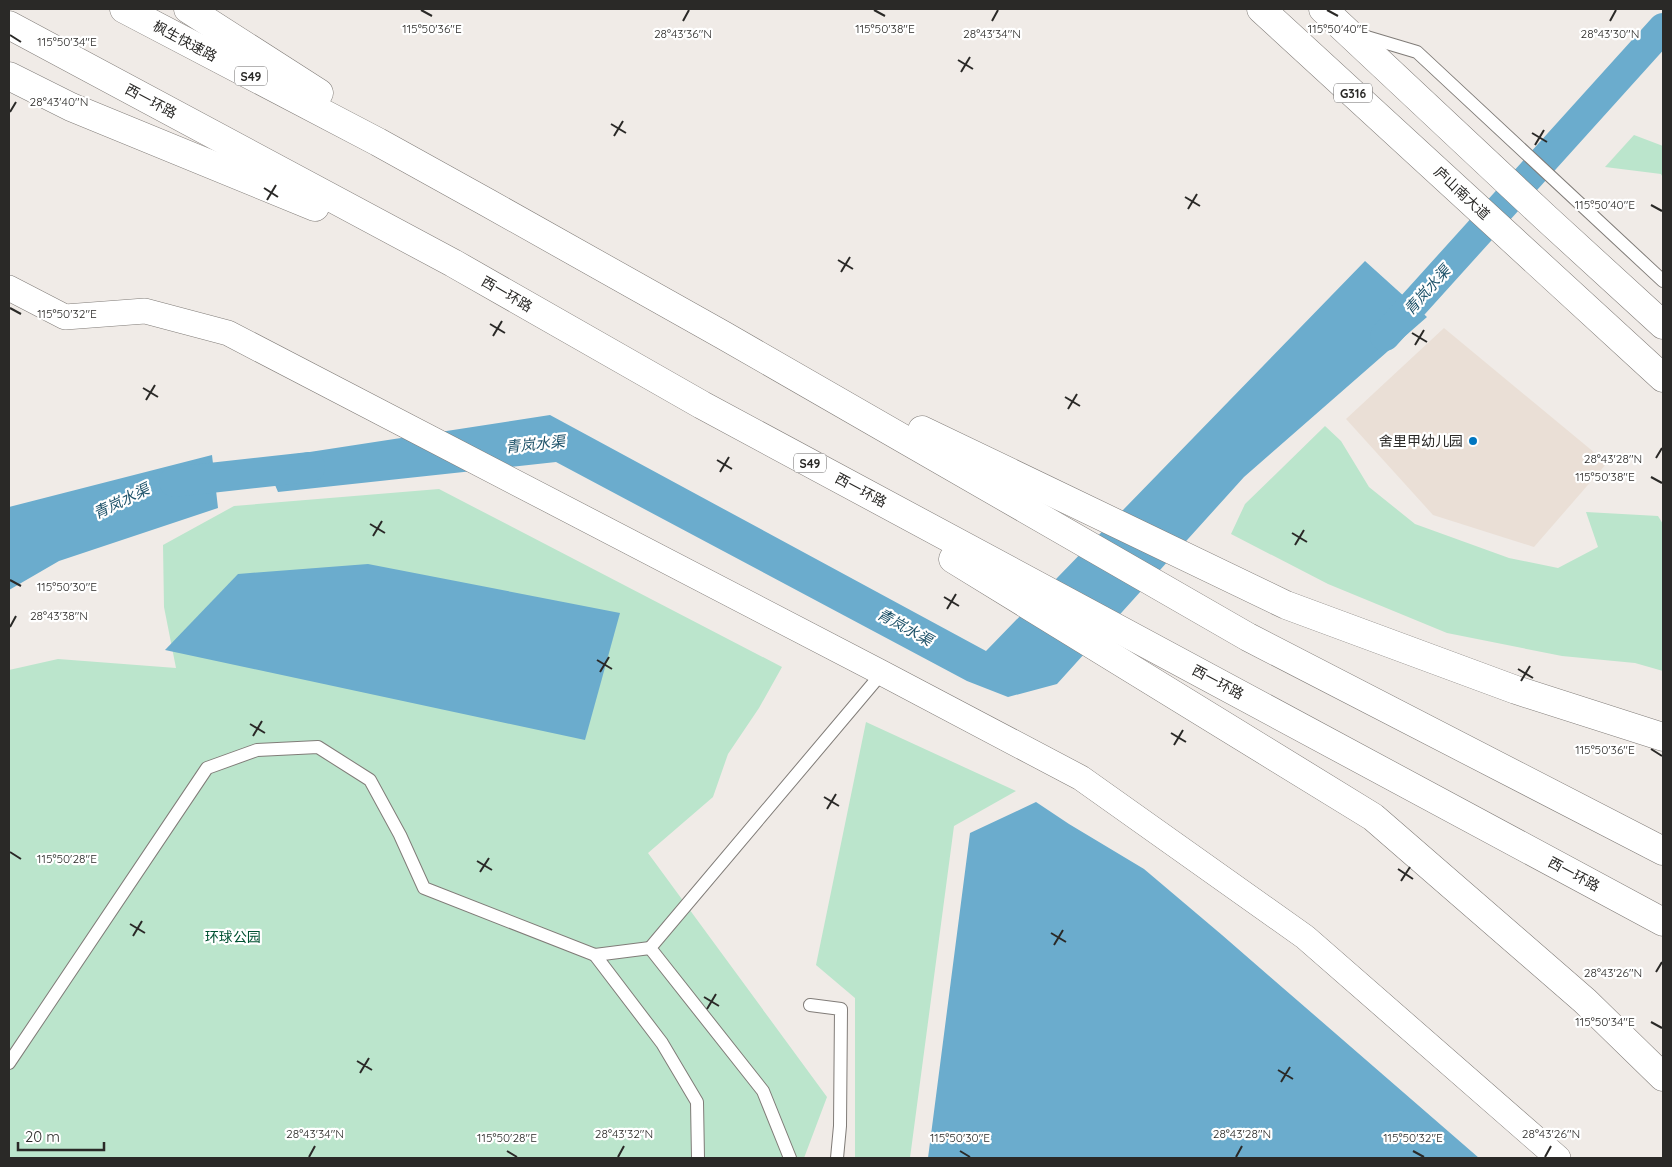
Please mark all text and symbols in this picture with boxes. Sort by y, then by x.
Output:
street label: 枫生快速路 [150,17,220,65]
text: 115°50'36"E [402,21,462,36]
text: 115°50'38"E [855,21,915,36]
text: 115°50'40"E [1308,21,1368,36]
text: 28°43'36"N [654,26,712,41]
text: 28°43'34"N [963,26,1021,41]
text: 28°43'30"N [1581,26,1639,41]
text: 115°50'34"E [37,34,97,49]
road number: S49 [235,66,267,85]
street label: 西一环路 [122,80,180,122]
road number: G316 [1334,84,1372,102]
text: 28°43'40"N [30,94,88,109]
street label: 庐山南大道 [1430,163,1494,223]
text: 115°50'40"E [1575,197,1635,212]
water label: 青岚水渠 [1400,260,1455,319]
street label: 西一环路 [478,272,536,316]
text: 115°50'32"E [37,306,97,321]
water label: 青岚水渠 [504,431,568,457]
place label: 舍里甲幼儿园 [1379,432,1463,450]
marker: 舍里甲幼儿园 [1467,435,1479,447]
text: 28°43'28"N [1584,451,1642,466]
road number: S49 [794,453,826,472]
street label: 西一环路 [832,469,890,511]
text: 115°50'38"E [1575,469,1635,484]
water label: 青岚水渠 [90,478,154,523]
text: 115°50'30"E [37,579,97,594]
water label: 青岚水渠 [874,604,938,651]
text: 28°43'38"N [30,608,88,623]
street label: 西一环路 [1189,661,1247,703]
text: 115°50'36"E [1575,742,1635,757]
text: 115°50'28"E [37,851,97,866]
street label: 西一环路 [1545,853,1603,895]
park label: 环球公园 [205,928,261,946]
text: 28°43'26"N [1584,965,1642,980]
text: 115°50'34"E [1575,1014,1635,1029]
scale bar [18,1120,104,1152]
text: 28°43'34"N [286,1126,344,1141]
text: 28°43'32"N [595,1126,653,1141]
text: 28°43'28"N [1213,1126,1271,1141]
text: 28°43'26"N [1522,1126,1580,1141]
text: 20 m [25,1127,60,1146]
text: 115°50'28"E [477,1130,537,1145]
text: 115°50'30"E [930,1130,990,1145]
text: 115°50'32"E [1383,1130,1443,1145]

